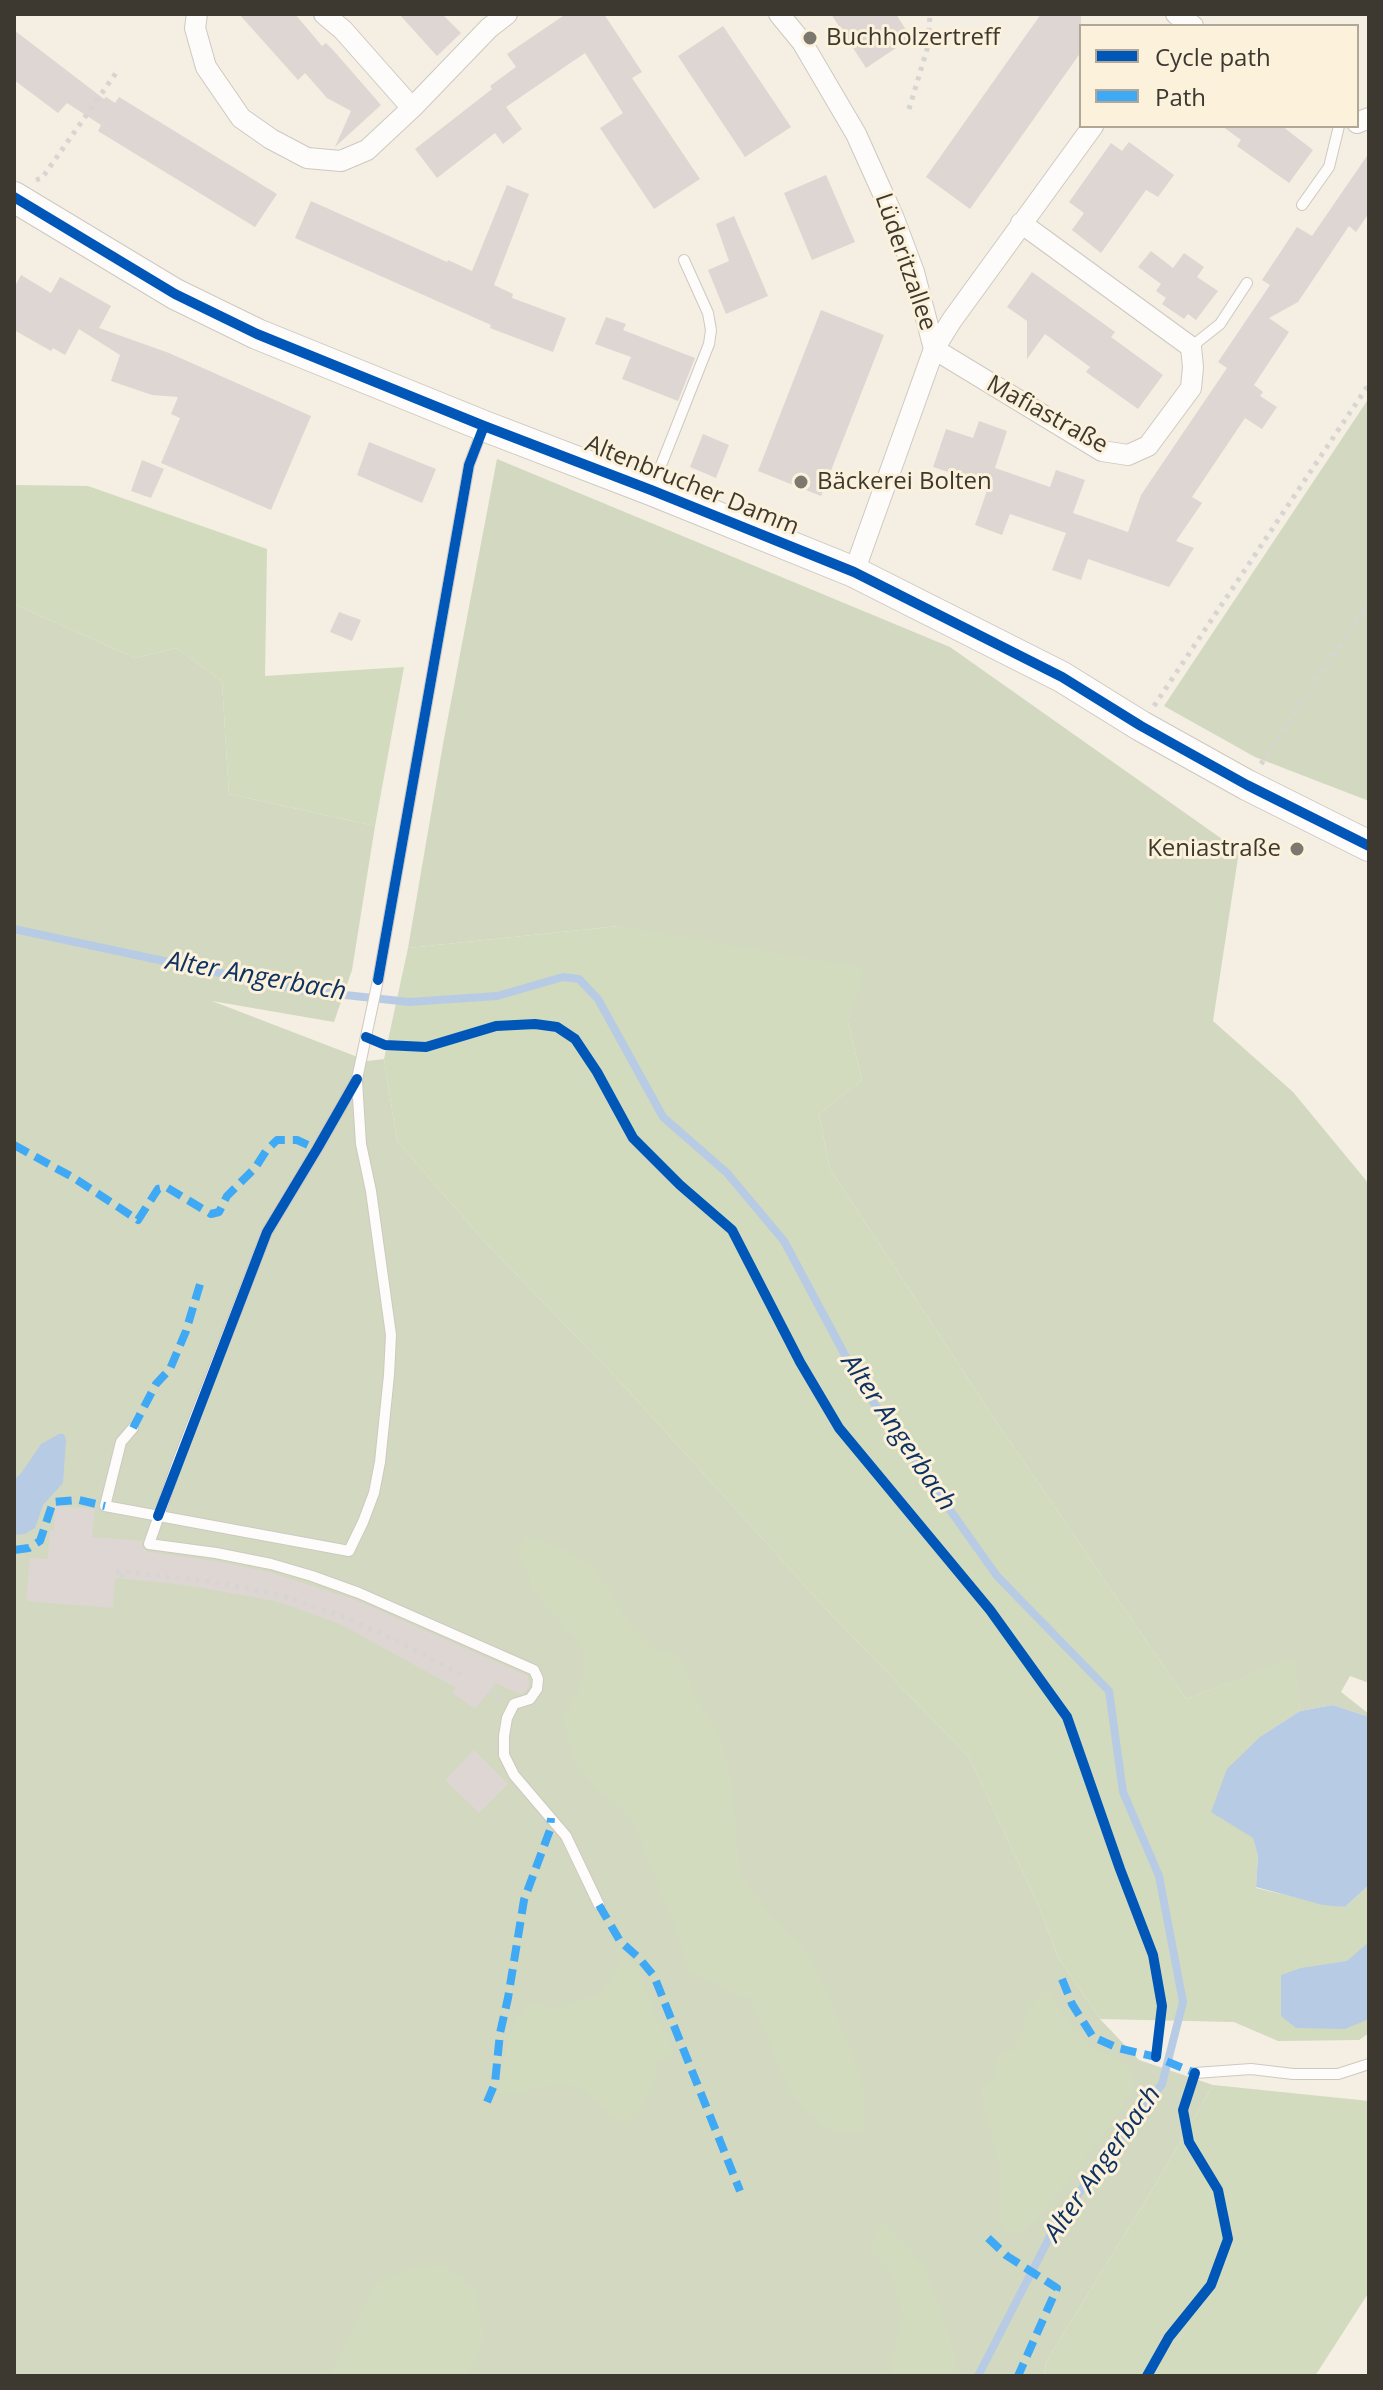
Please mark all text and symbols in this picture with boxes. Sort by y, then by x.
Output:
place label: Buchholzertreff [826,24,1000,52]
legend [1079,24,1359,128]
marker: Buchholzertreff [801,29,819,47]
text: Cycle path [1155,40,1271,73]
text: Path [1155,80,1206,113]
street label: Lüderitzallee [868,189,942,335]
street label: Mafiastraße [981,370,1113,460]
street label: Altenbrucher Damm [581,430,803,542]
place label: Bäckerei Bolten [817,468,992,496]
marker: Bäckerei Bolten [792,473,810,491]
place label: Keniastraße [1147,835,1281,863]
marker: Keniastraße [1288,840,1306,858]
water label: Alter Angerbach [163,946,349,1008]
water label: Alter Angerbach [834,1349,962,1517]
water label: Alter Angerbach [1038,2080,1168,2248]

